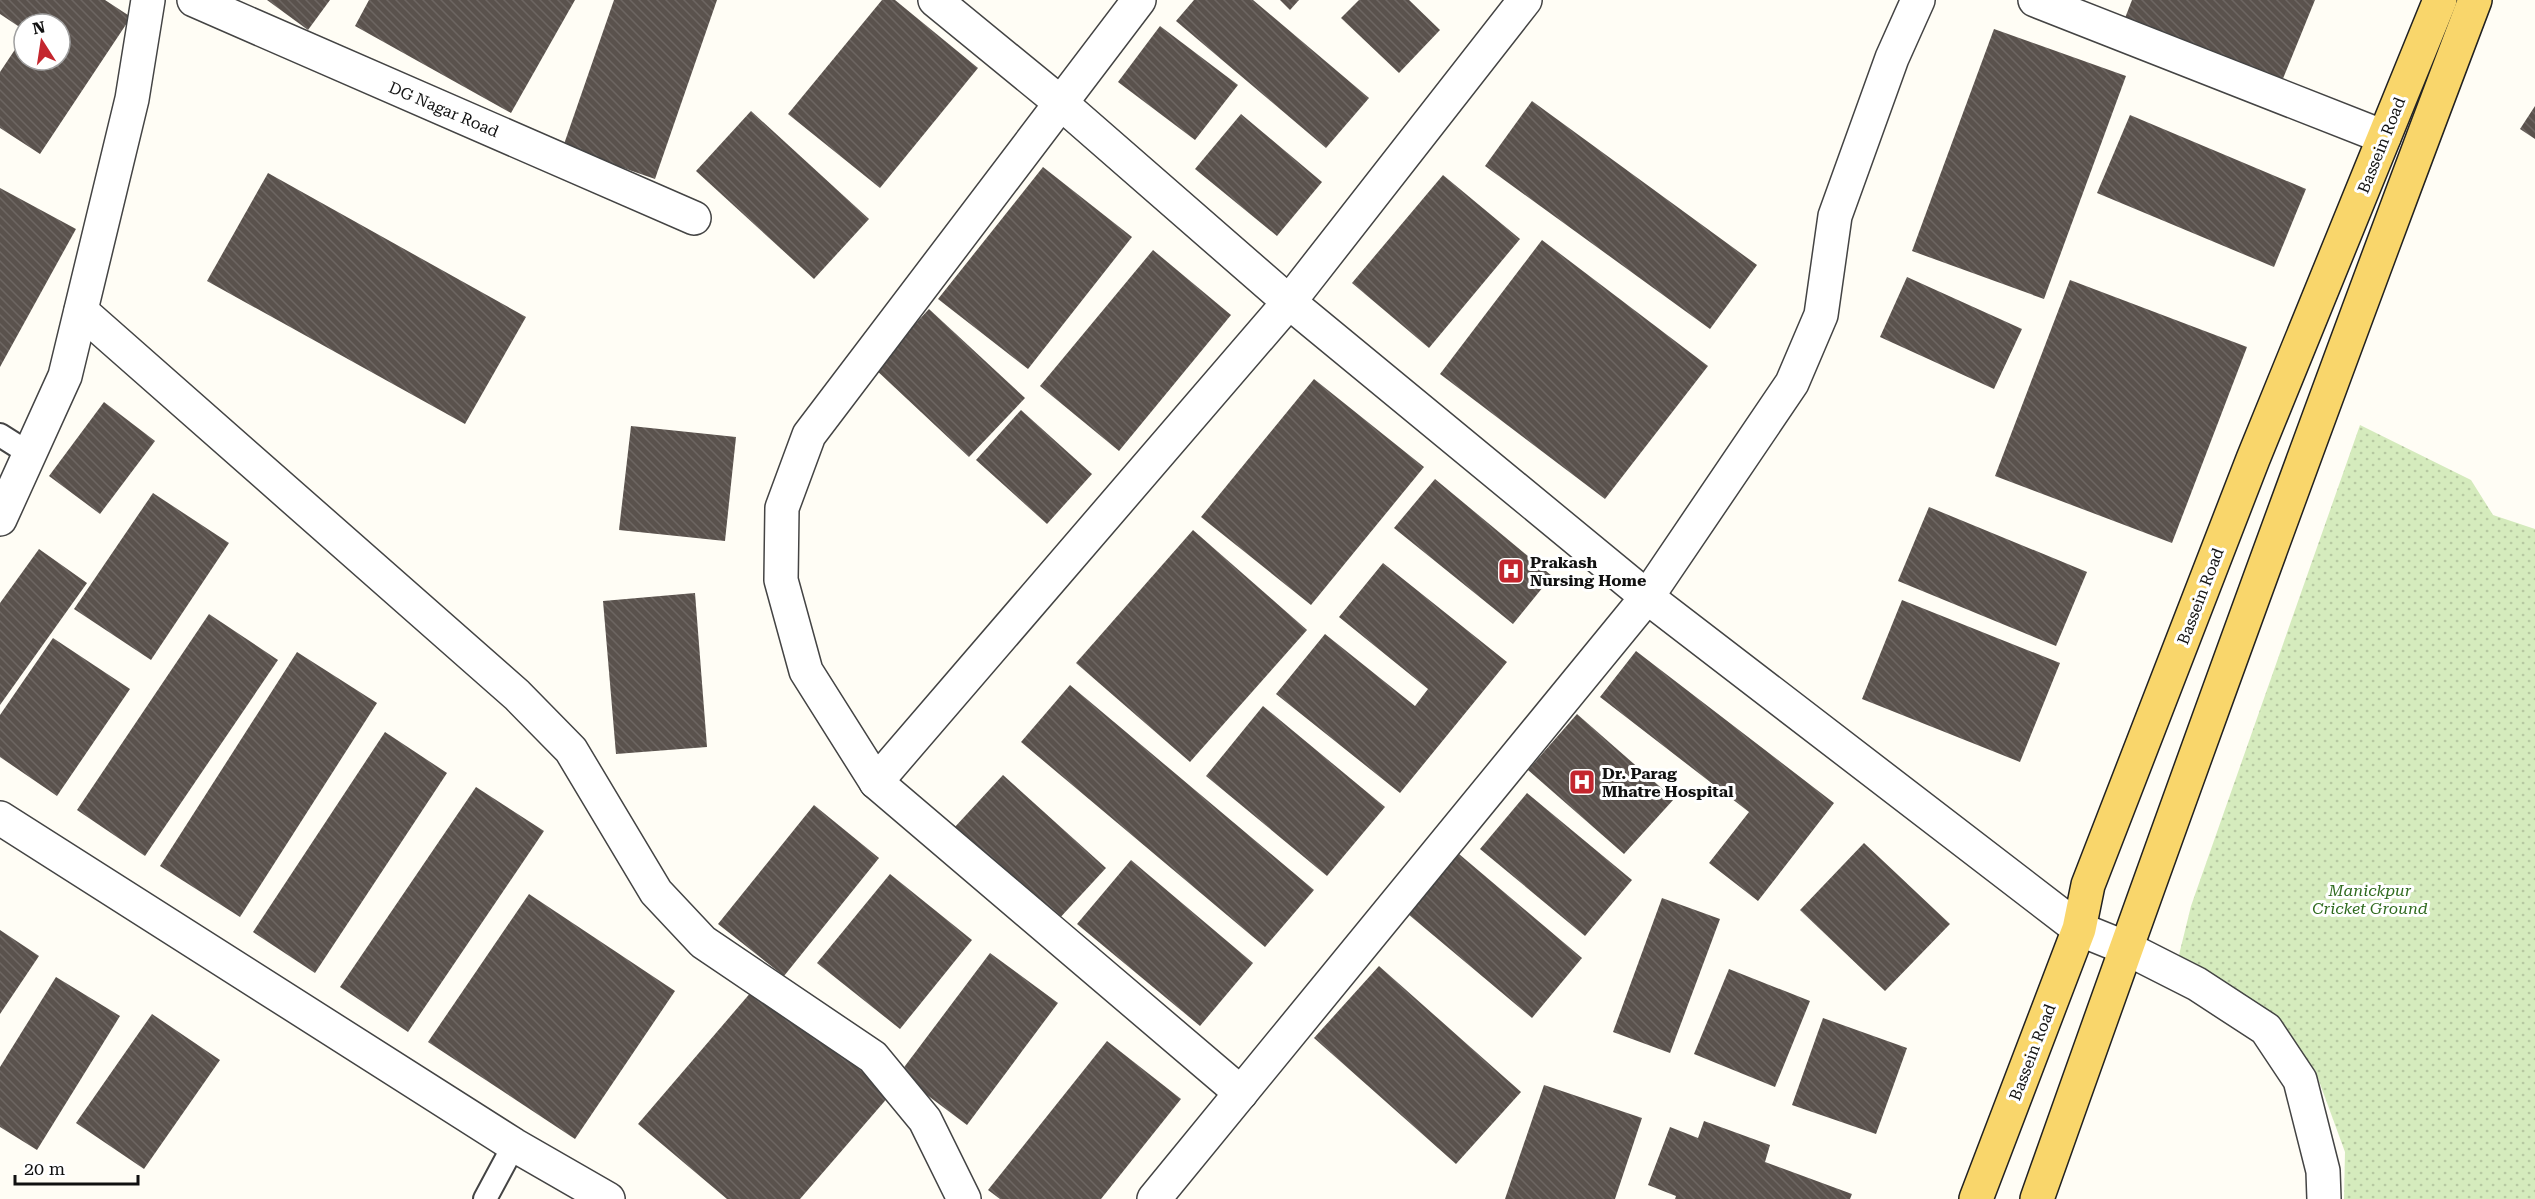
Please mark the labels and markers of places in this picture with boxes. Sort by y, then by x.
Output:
place label: Prakash Nursing Home [1530,553,1646,590]
hospital icon: Prakash Nursing Home [1496,556,1526,586]
place label: Dr. Parag Mhatre Hospital [1602,764,1734,801]
hospital icon: Dr. Parag Mhatre Hospital [1567,767,1597,797]

